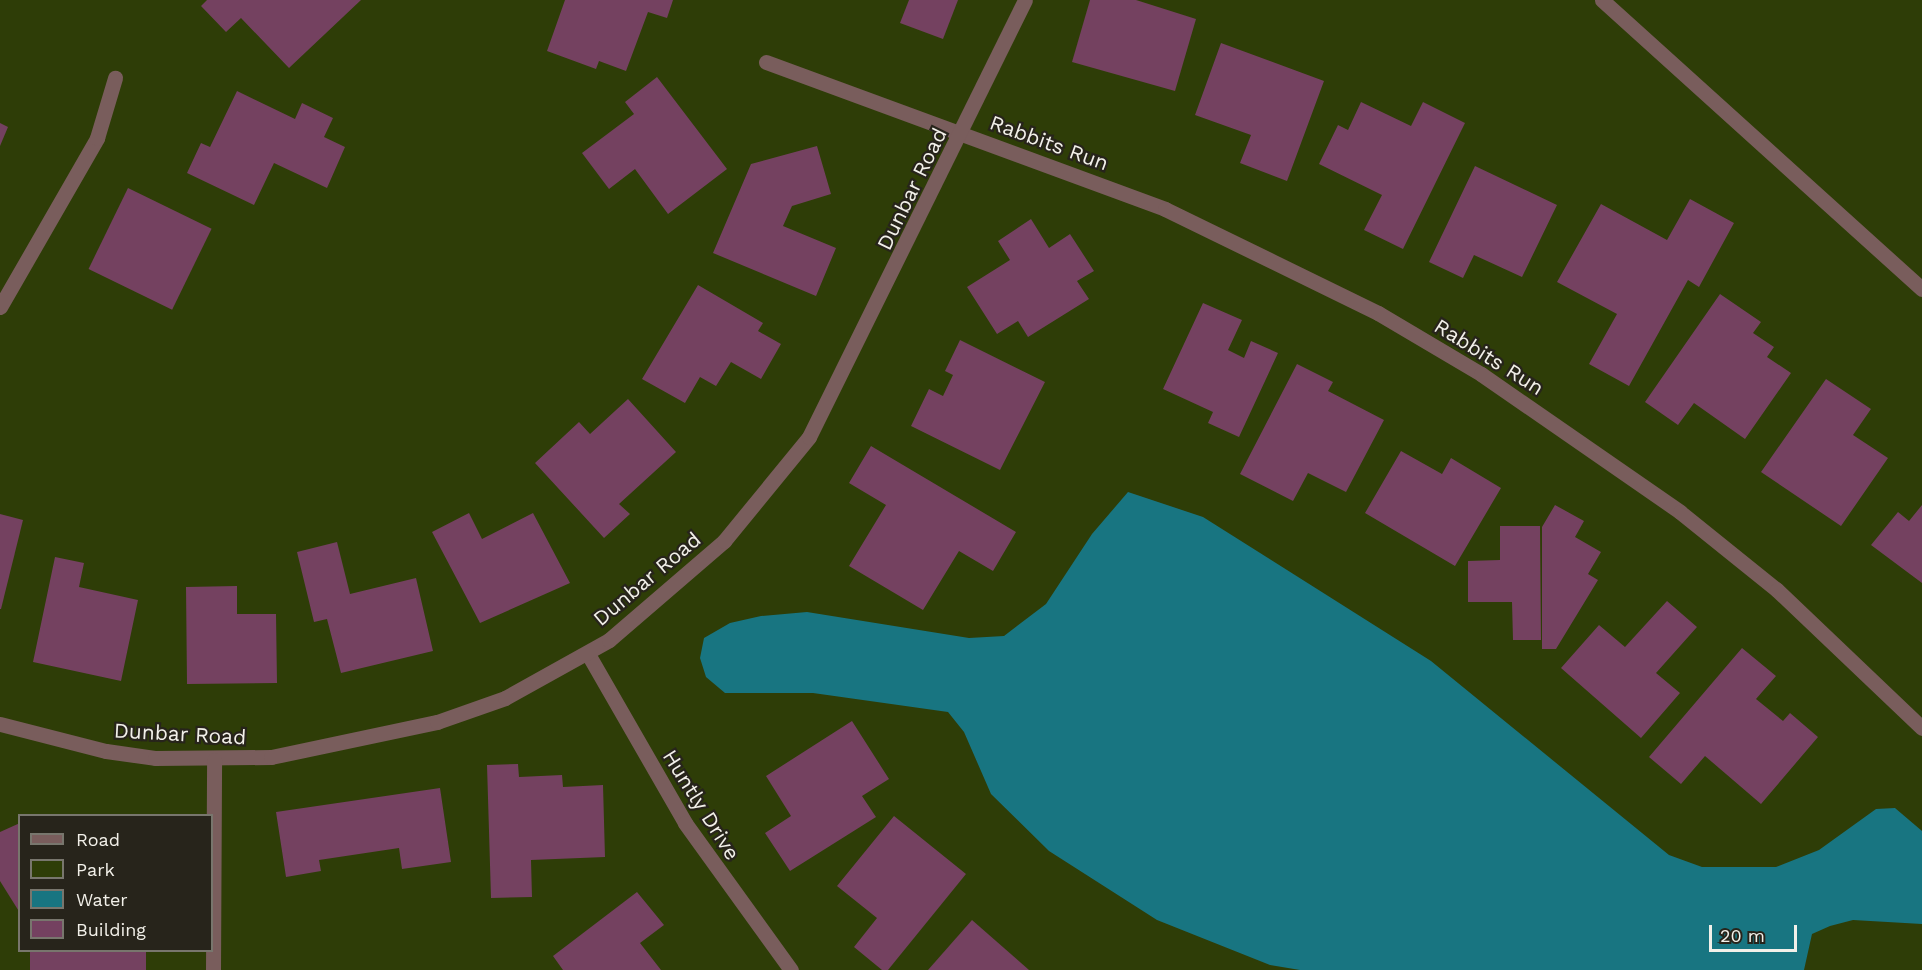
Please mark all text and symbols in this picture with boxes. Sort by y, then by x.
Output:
street label: Rabbits Run [986,110,1112,176]
street label: Dunbar Road [871,124,953,254]
street label: Rabbits Run [1430,313,1548,401]
street label: Dunbar Road [588,527,706,631]
street label: Dunbar Road [113,718,247,750]
street label: Huntly Drive [657,745,745,865]
legend [18,814,213,952]
text: Road [76,829,120,850]
text: Park [76,859,115,880]
text: Water [76,889,128,910]
scale bar [1712,913,1800,951]
text: Building [76,919,146,940]
text: 20 m [1720,925,1765,946]

